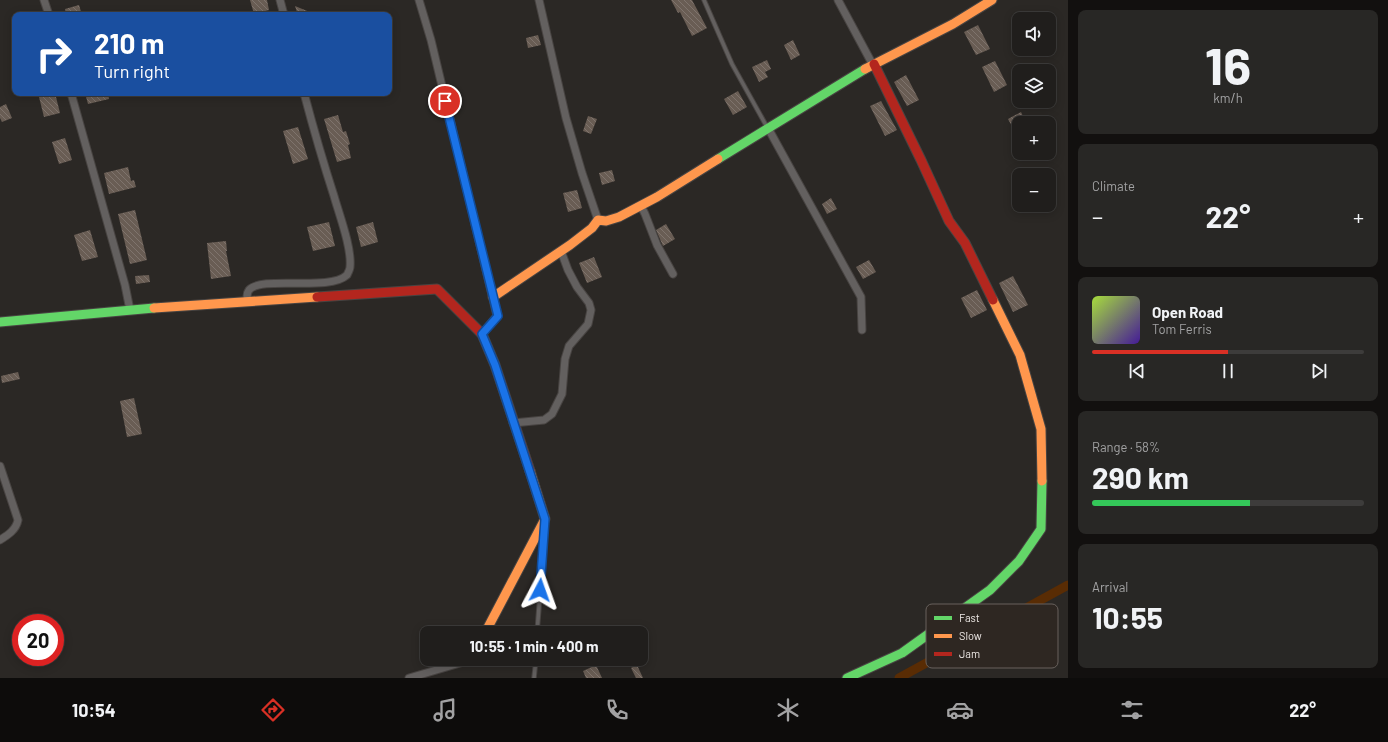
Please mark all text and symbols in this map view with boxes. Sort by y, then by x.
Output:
map controls [1012,12,1056,212]
button: sound [1012,12,1056,56]
text: 210 m [94,26,164,60]
icon: right [28,28,80,80]
text: 16 [1205,33,1251,95]
text: Turn right [94,60,170,82]
button: layers [1012,64,1056,108]
pin [428,84,462,118]
icon: arrive [434,90,456,112]
text: km/h [1213,90,1243,106]
button: + [1012,116,1056,160]
button: − [1012,168,1056,212]
text: Climate [1092,178,1135,194]
text: 22° [1206,198,1250,234]
text: − [1092,203,1103,229]
text: + [1353,203,1364,229]
text: Open Road [1152,303,1223,321]
text: Tom Ferris [1152,321,1212,337]
icon: previous [1126,360,1148,382]
icon: pause [1217,360,1239,382]
icon: next [1308,360,1330,382]
text: Range · 58% [1092,439,1160,455]
text: 290 km [1092,459,1189,495]
position arrow [519,569,561,611]
text: Arrival [1092,579,1128,595]
text: 10:55 [1092,599,1163,635]
legend [926,604,1058,668]
text: Fast [959,611,980,624]
speed limit sign: 20 [12,614,64,666]
text: Slow [959,629,982,642]
text: 10:55 · 1 min · 400 m [469,637,599,655]
text: Jam [959,647,980,660]
icon: directions [259,696,287,724]
icon: music [431,696,459,724]
icon: phone [603,696,631,724]
icon: climate [774,696,802,724]
icon: car [946,696,974,724]
icon: filters [1118,696,1146,724]
text: 10:54 [72,699,116,721]
text: 22° [1289,699,1316,721]

